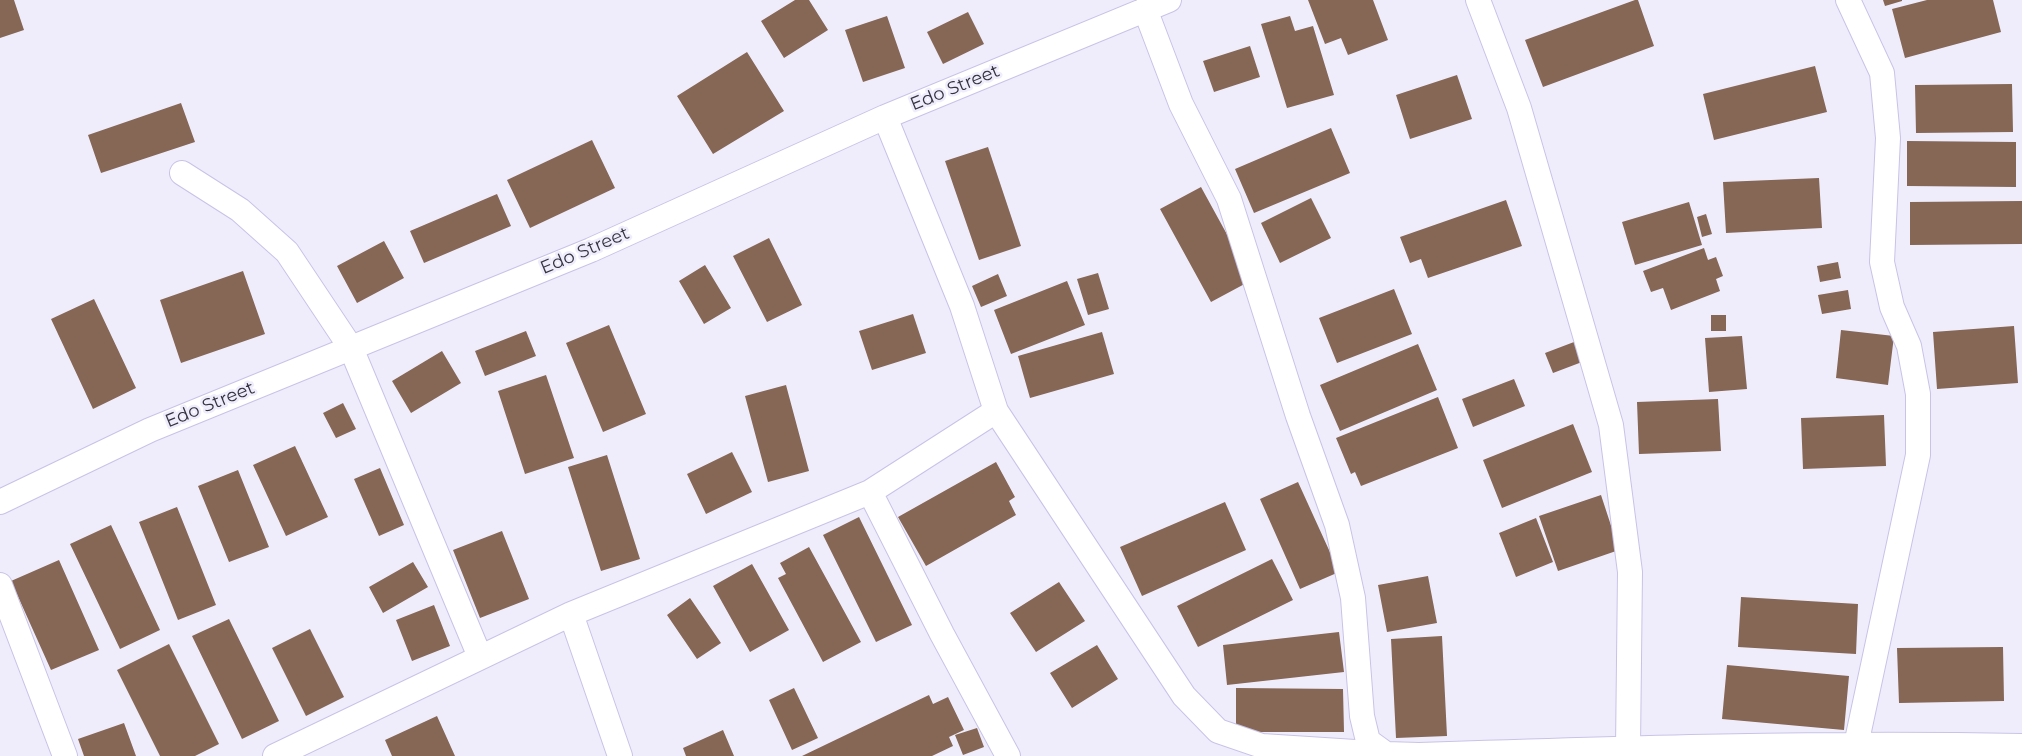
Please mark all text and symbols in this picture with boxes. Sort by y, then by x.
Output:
street label: Edo Street [907,60,1003,116]
street label: Edo Street [537,223,633,279]
street label: Edo Street [162,377,258,433]

